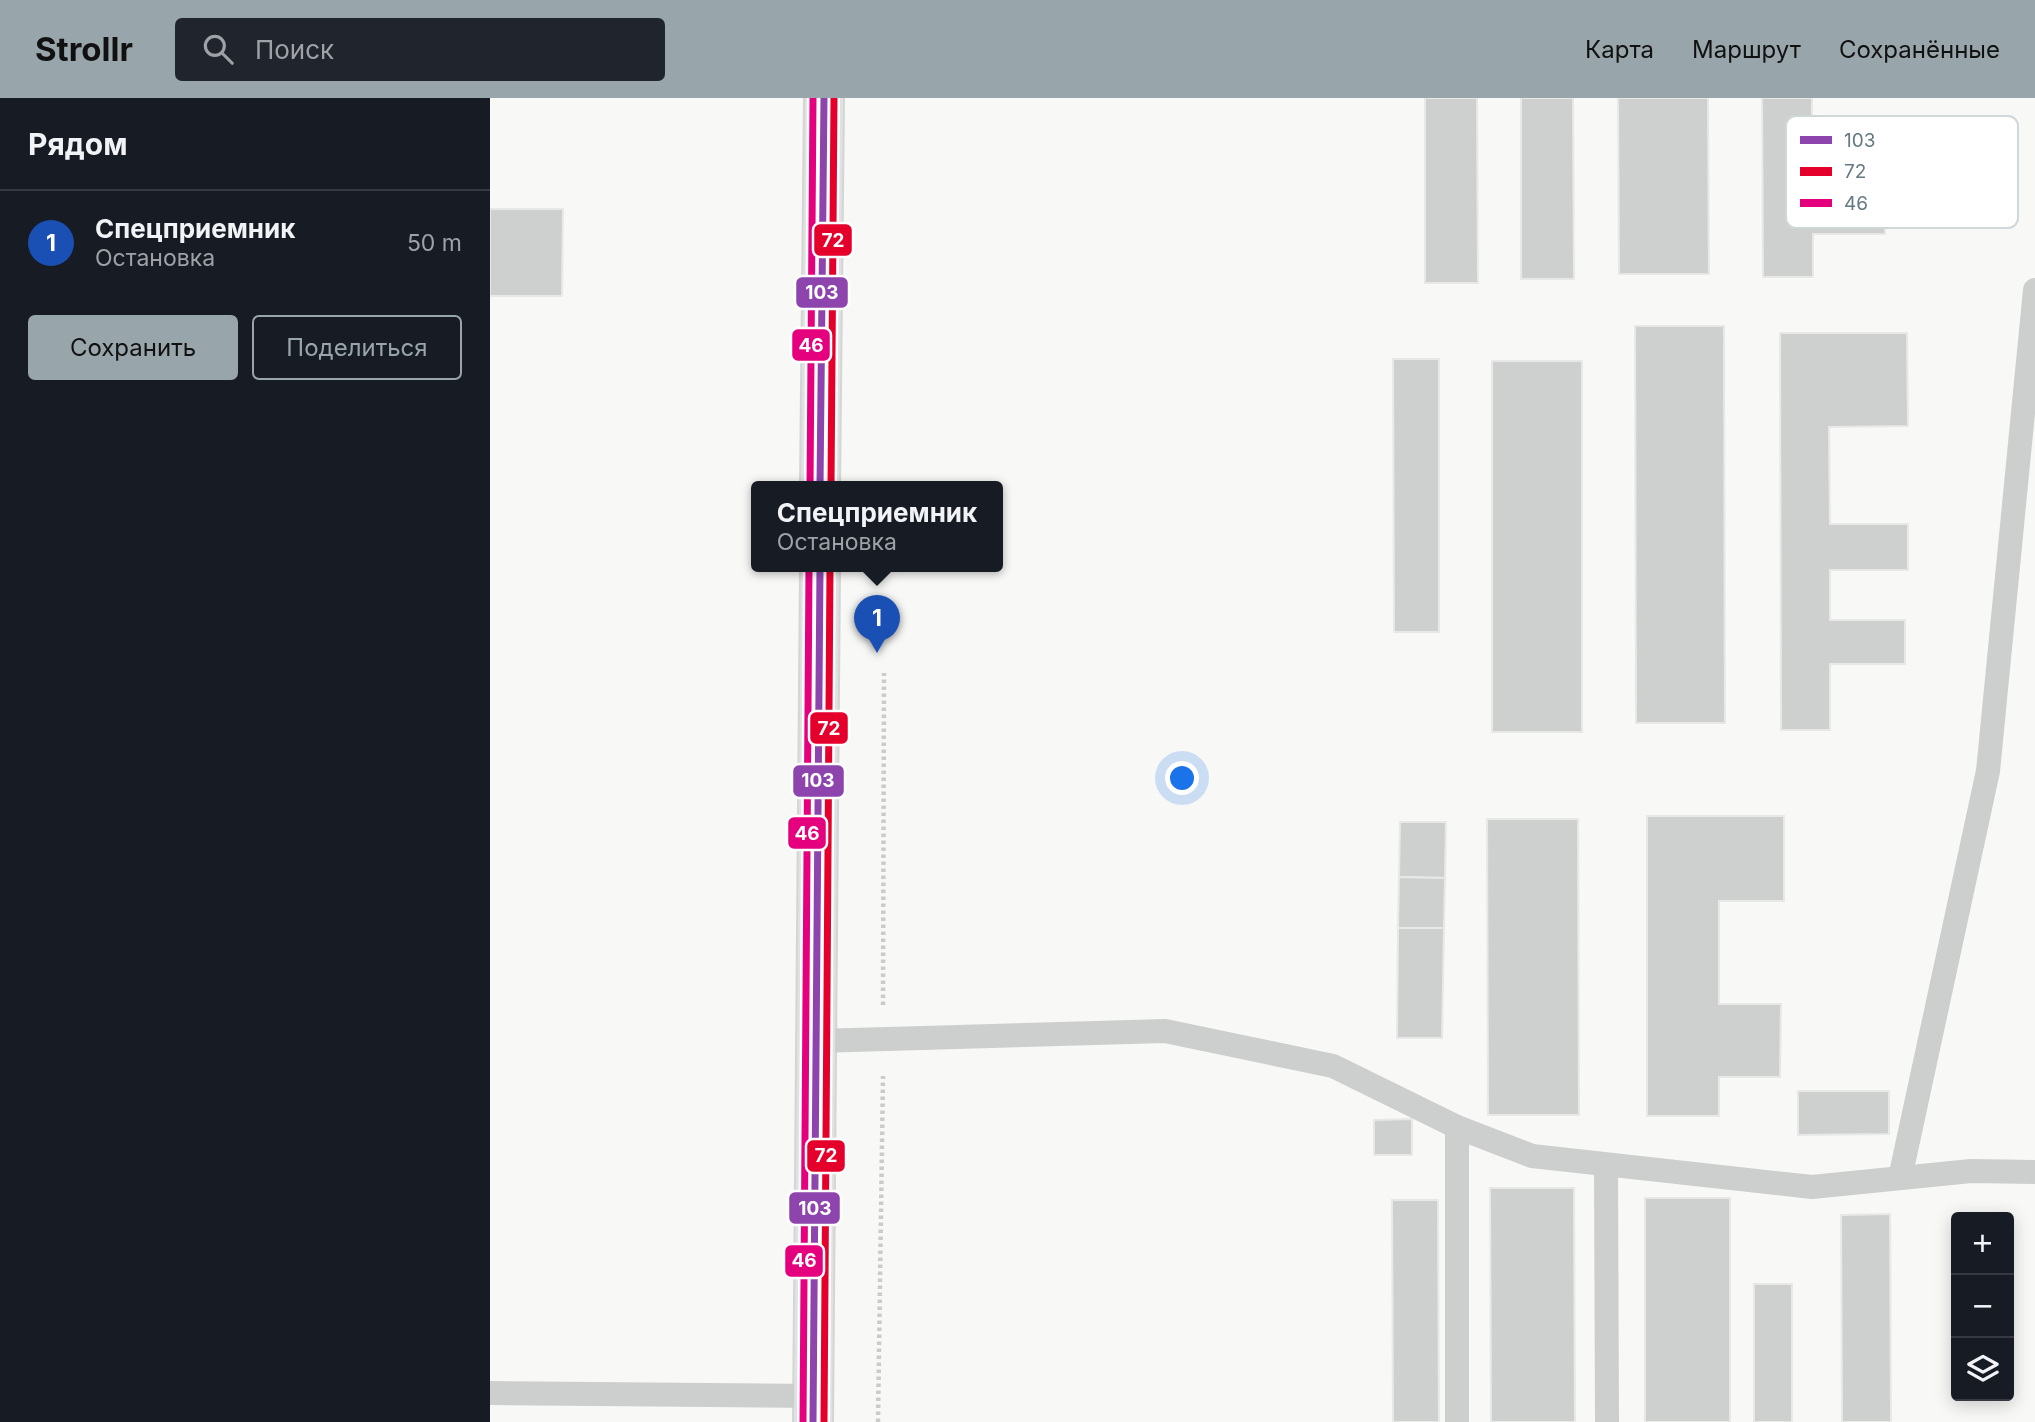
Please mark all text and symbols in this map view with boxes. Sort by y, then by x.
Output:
search box [175,18,665,81]
text: Strollr [35,29,133,69]
icon: search [199,30,237,68]
text: Поиск [255,34,334,65]
text: Карта [1585,35,1654,64]
text: Маршрут [1692,35,1801,64]
text: Сохранённые [1839,35,2000,64]
legend [1786,116,2018,228]
text: Рядом [28,126,128,162]
text: 103 [1844,129,1875,152]
text: 72 [1844,160,1866,183]
text: 46 [1844,192,1868,215]
text: Спецприемник [95,213,295,244]
line badge: 72 [813,223,853,257]
text: 1 [46,229,56,257]
text: 50 m [407,229,462,257]
text: 72 [821,229,845,252]
text: Остановка [95,244,215,272]
line badge: 103 [795,276,849,309]
text: 103 [805,281,839,304]
button: Сохранить [28,315,238,380]
button: Поделиться [252,315,462,380]
line badge: 46 [791,328,831,362]
text: 46 [798,334,824,357]
popup [751,481,1003,572]
text: Спецприемник [777,497,977,528]
text: Остановка [777,528,897,556]
pin: 1 [854,595,900,653]
line badge: 72 [809,711,849,745]
text: 72 [817,717,841,740]
your location [1165,761,1199,795]
line badge: 103 [792,764,845,798]
text: 103 [801,769,835,792]
line badge: 46 [787,816,827,850]
text: 46 [794,822,820,845]
line badge: 72 [806,1139,846,1173]
text: 72 [814,1144,838,1167]
line badge: 103 [788,1191,841,1225]
text: 103 [798,1197,832,1220]
map controls [1951,1212,2014,1401]
button: + [1951,1212,2014,1275]
line badge: 46 [784,1244,824,1278]
text: 46 [791,1249,817,1272]
button: − [1951,1275,2014,1338]
button: layers [1951,1338,2014,1401]

